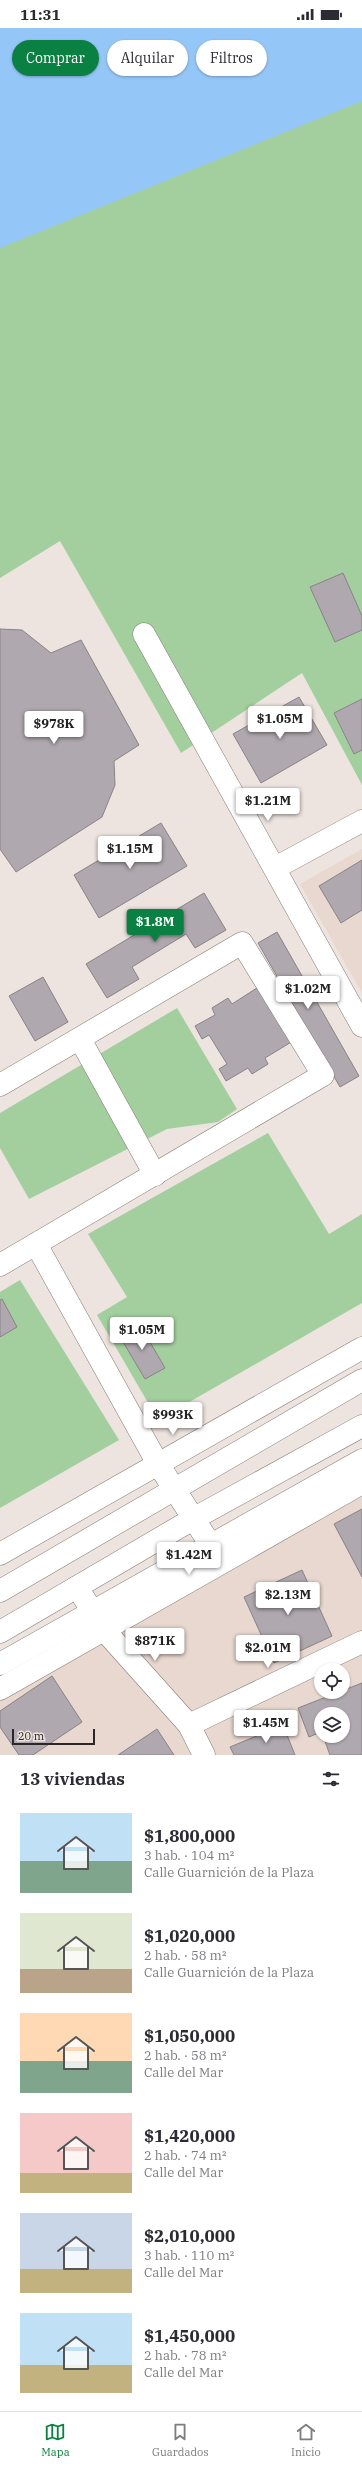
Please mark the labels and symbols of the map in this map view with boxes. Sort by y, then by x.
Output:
pin: $1.05M [247,706,313,740]
pin: $978K [26,711,82,745]
pin: $1.21M [235,788,301,822]
pin: $1.15M [97,836,163,870]
pin: $1.8M [127,909,183,943]
pin: $1.02M [275,976,341,1010]
pin: $1.05M [109,1317,175,1351]
pin: $993K [145,1402,201,1436]
pin: $1.42M [156,1542,222,1576]
pin: $2.13M [255,1582,321,1616]
pin: $871K [127,1628,183,1662]
pin: $2.01M [235,1635,301,1669]
pin: $1.45M [233,1710,299,1744]
scale bar [12,1727,95,1746]

